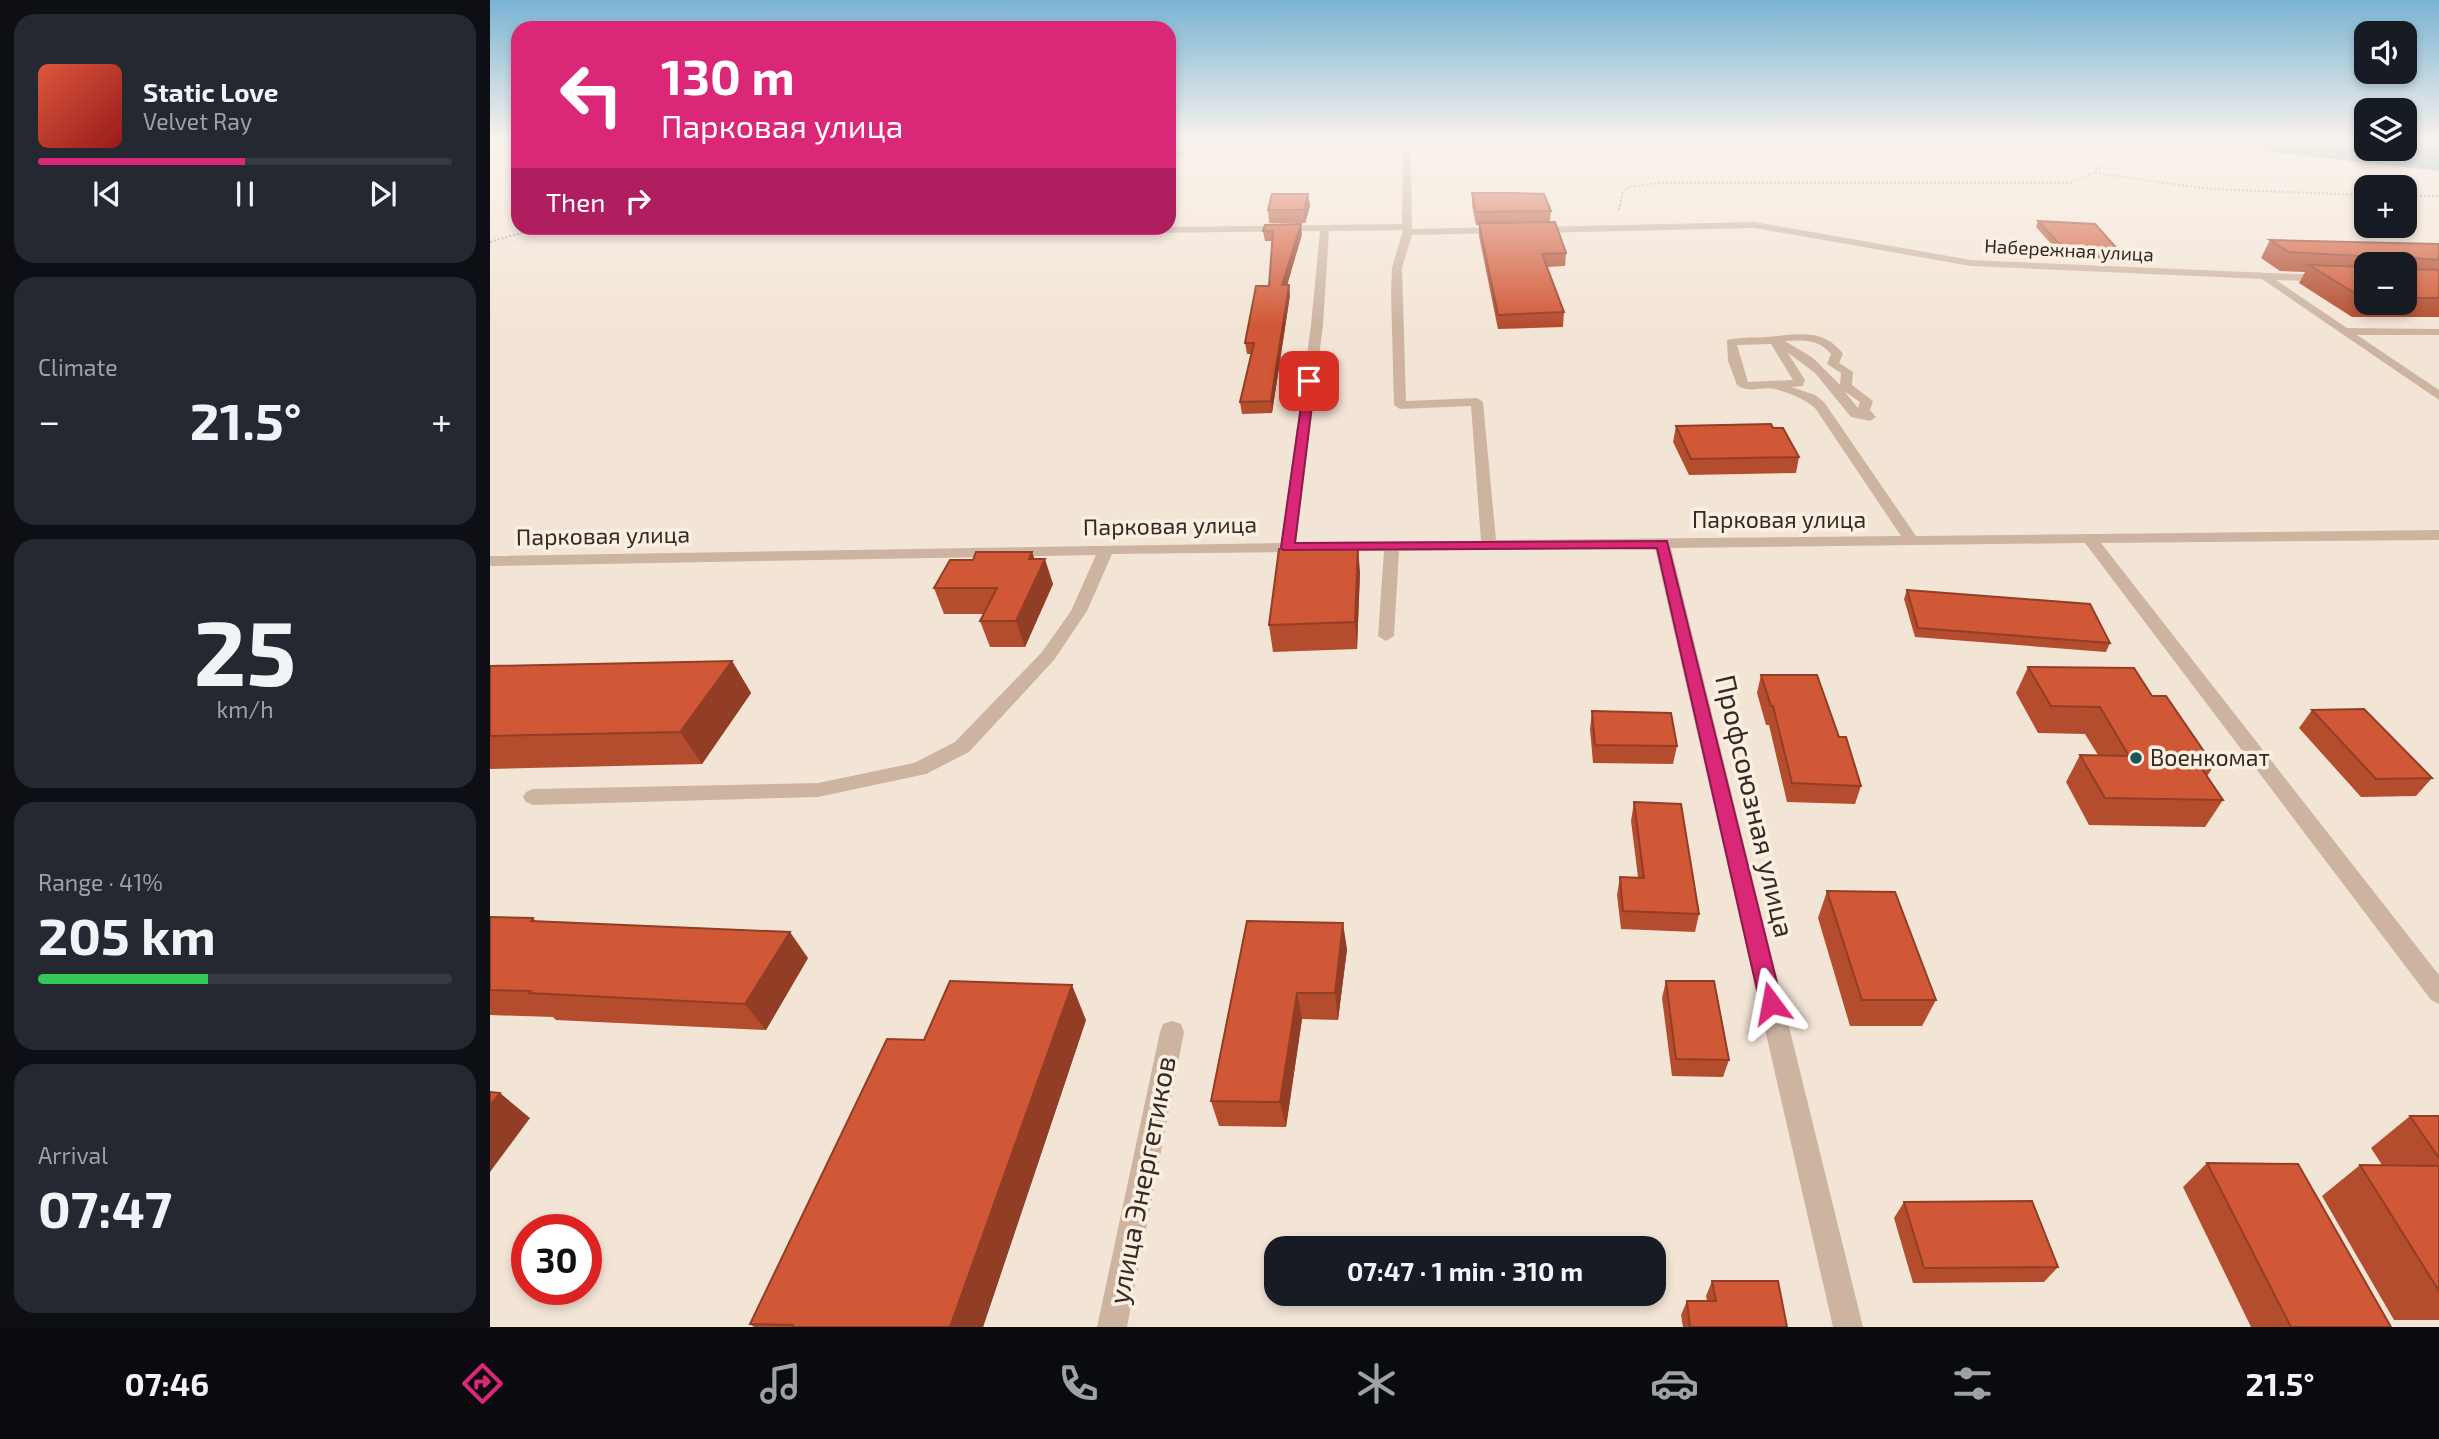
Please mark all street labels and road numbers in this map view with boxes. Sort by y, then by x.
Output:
street label: Набережная улица [1984,234,2154,266]
street label: Парковая улица [1692,505,1866,534]
street label: Парковая улица [1083,509,1257,542]
street label: Парковая улица [516,519,690,552]
street label: Профсоюзная улица [1709,671,1803,940]
street label: улица Энергетиков [1100,1053,1182,1307]

